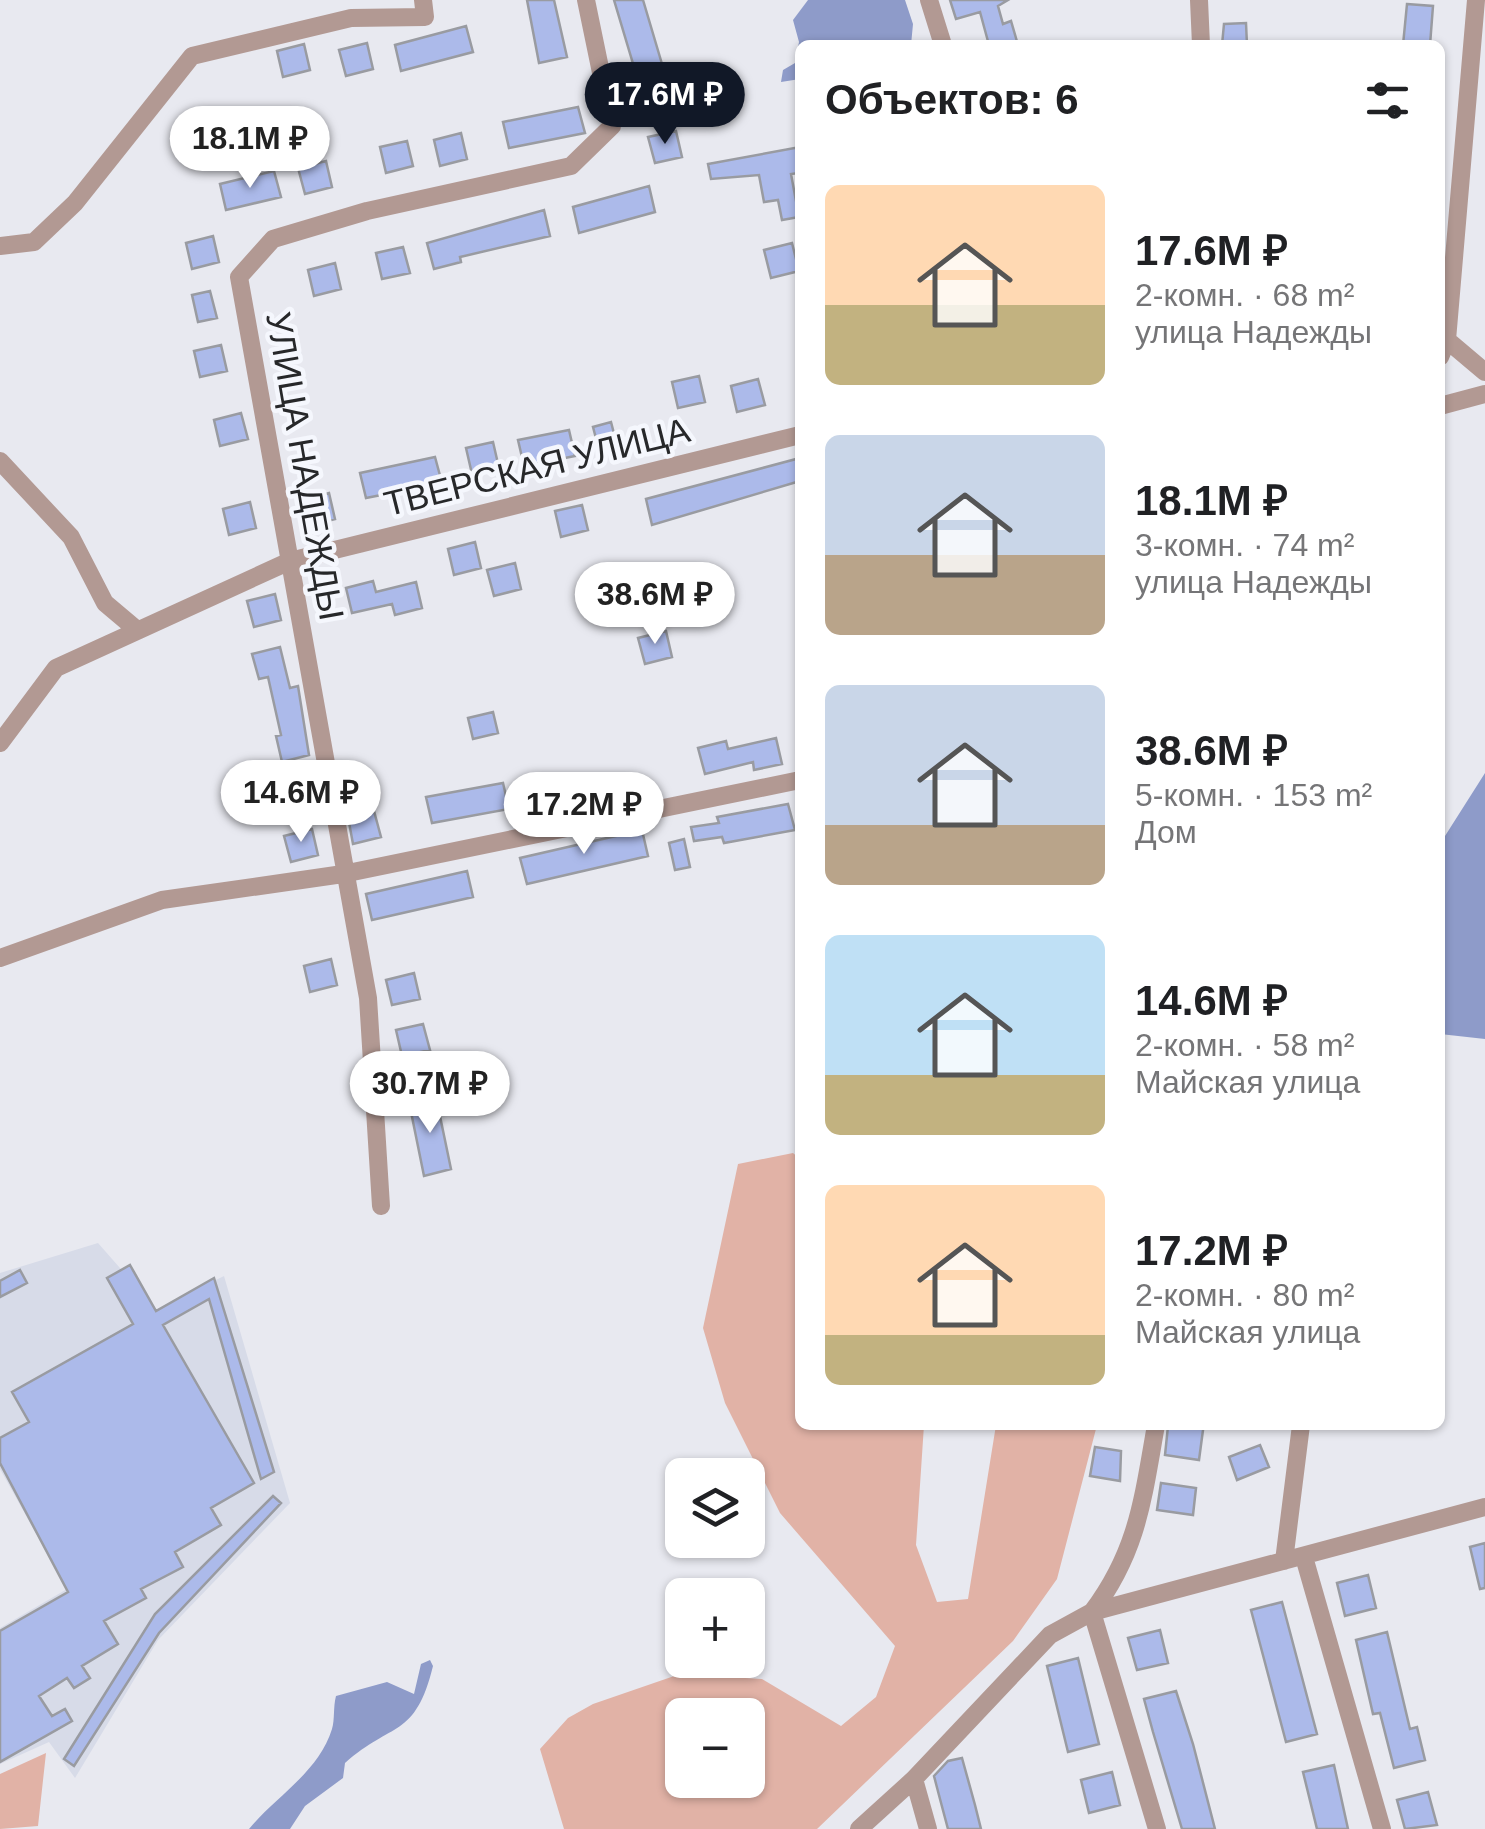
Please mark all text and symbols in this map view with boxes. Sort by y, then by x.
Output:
pin: 17.6M ₽ [573,62,757,147]
icon: filters [1360,73,1415,128]
text: 17.6M ₽ [607,76,723,112]
text: Объектов: 6 [825,76,1079,123]
pin: 18.1M ₽ [158,106,342,191]
text: 18.1M ₽ [192,120,308,156]
icon: home [905,225,1025,345]
text: 17.6M ₽ [1135,227,1288,274]
text: 2-комн. · 68 m² [1135,277,1354,313]
street label: УЛИЦА НАДЕЖДЫ [259,309,352,623]
text: улица Надежды [1135,314,1372,350]
street label: ТВЕРСКАЯ УЛИЦА [380,410,694,523]
icon: home [905,475,1025,595]
text: 18.1M ₽ [1135,477,1288,524]
text: 3-комн. · 74 m² [1135,527,1354,563]
pin: 38.6M ₽ [563,562,747,647]
text: улица Надежды [1135,564,1372,600]
text: 38.6M ₽ [597,576,713,612]
icon: home [905,725,1025,845]
text: 38.6M ₽ [1135,727,1288,774]
pin: 14.6M ₽ [209,760,393,845]
pin: 17.2M ₽ [492,772,676,857]
text: 14.6M ₽ [243,774,359,810]
text: 5-комн. · 153 m² [1135,777,1372,813]
text: 17.2M ₽ [526,786,642,822]
text: Дом [1135,814,1197,850]
icon: home [905,975,1025,1095]
text: 14.6M ₽ [1135,977,1288,1024]
text: 2-комн. · 58 m² [1135,1027,1354,1063]
pin: 30.7M ₽ [338,1051,522,1136]
text: Майская улица [1135,1064,1360,1100]
text: 30.7M ₽ [372,1065,488,1101]
icon: home [905,1225,1025,1345]
text: 17.2M ₽ [1135,1227,1288,1274]
text: 2-комн. · 80 m² [1135,1277,1354,1313]
text: Майская улица [1135,1314,1360,1350]
map controls [665,1458,765,1798]
button: layers [665,1458,765,1558]
button: + [665,1578,765,1678]
button: − [665,1698,765,1798]

